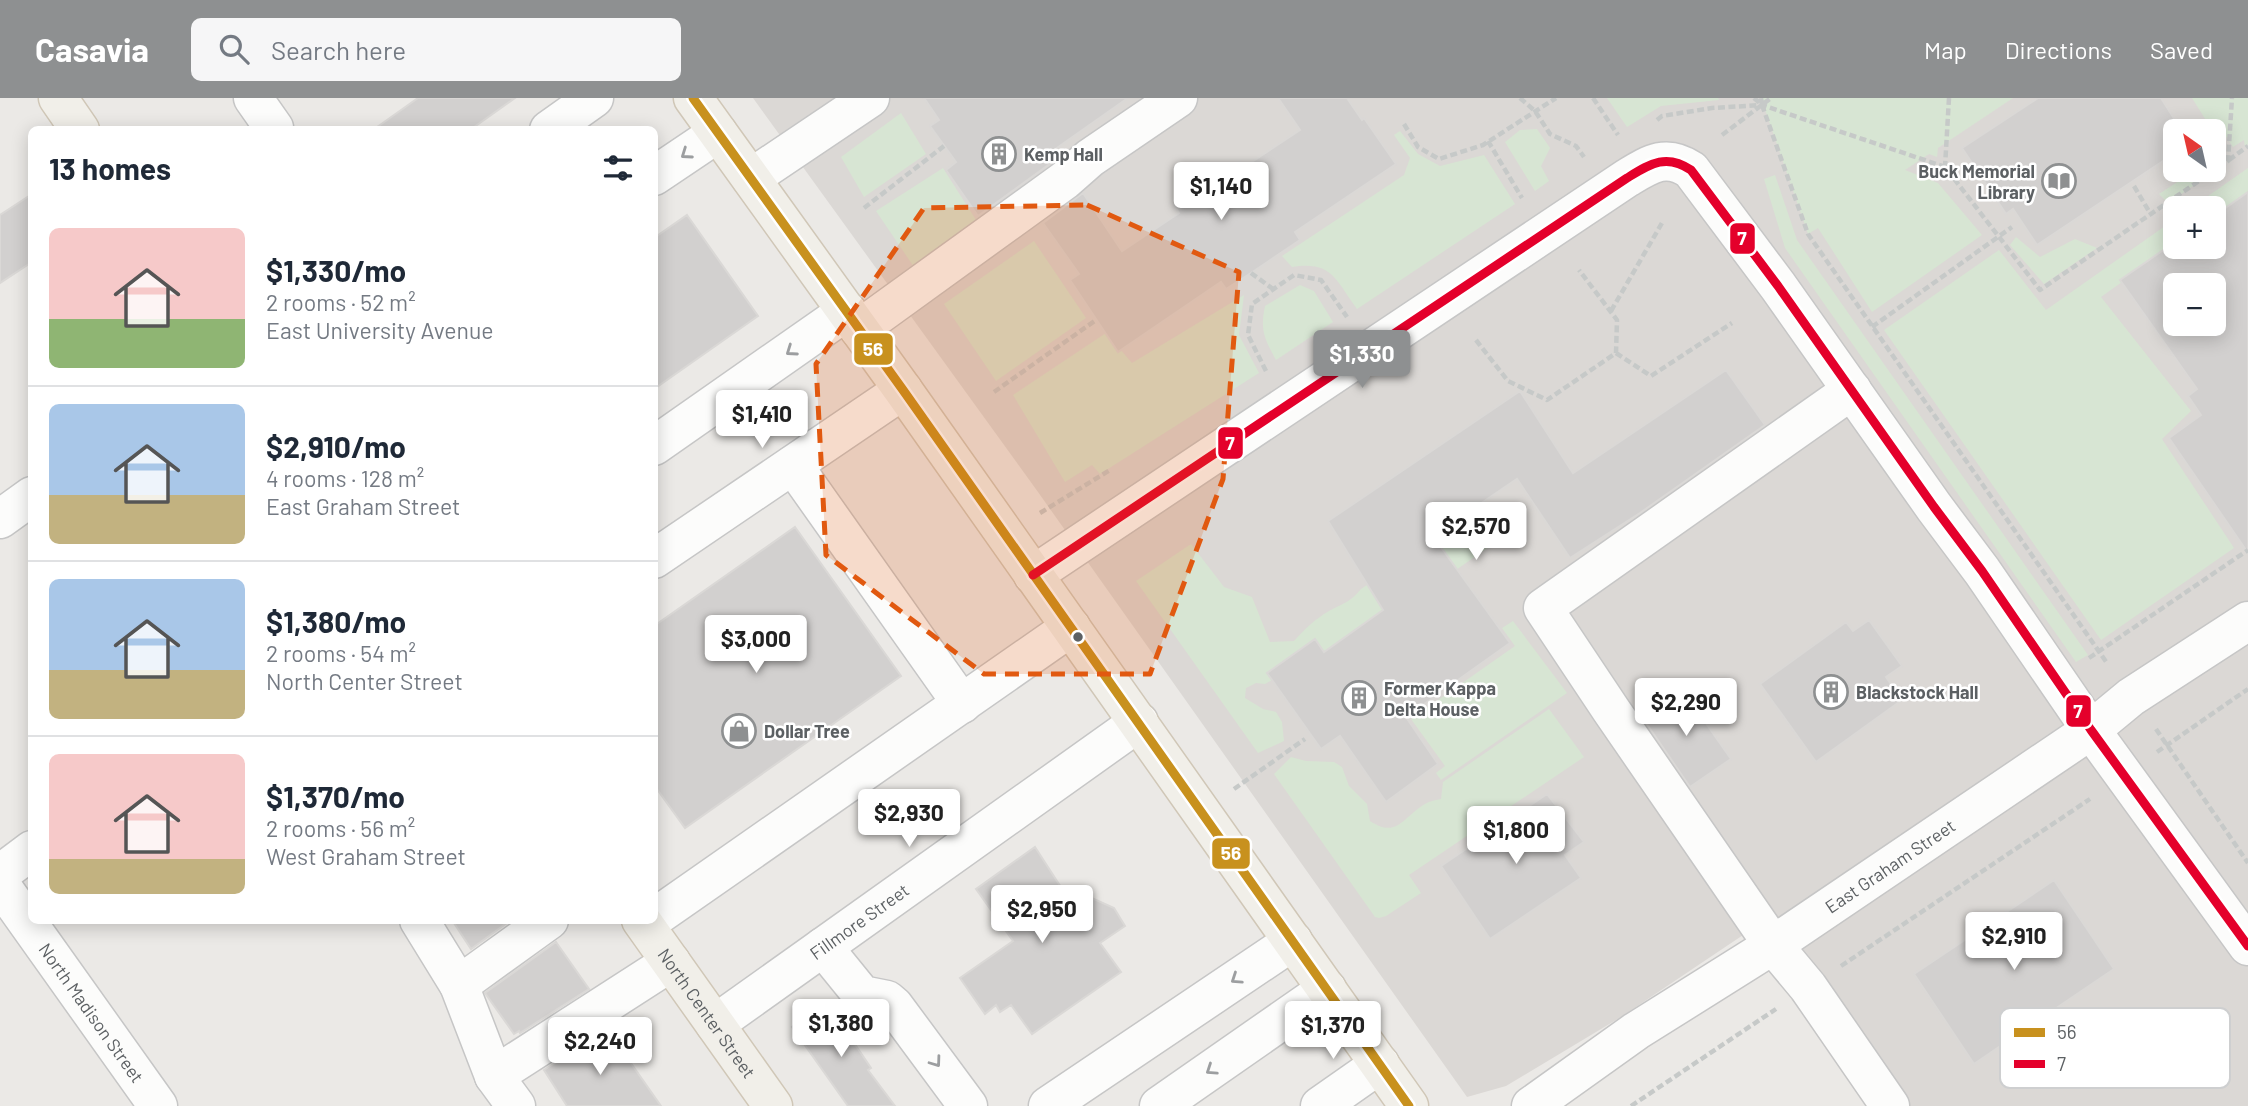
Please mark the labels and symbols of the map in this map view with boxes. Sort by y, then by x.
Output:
north arrow [2163,119,2226,182]
building icon: Kemp Hall [980,135,1018,173]
place label: Kemp Hall [1024,143,1103,165]
one-way arrow [681,146,694,158]
place label: Buck Memorial Library [1918,160,2035,203]
pin: $1,140 [1164,162,1278,222]
library icon: Buck Memorial Library [2040,162,2078,200]
line badge: 7 [1729,222,1756,255]
text: 7 [1737,226,1747,249]
pin: $1,330 [1305,330,1419,390]
line badge: 56 [853,332,894,366]
text: 56 [863,337,883,360]
one-way arrow [786,342,799,355]
pin: $1,410 [705,390,819,450]
line badge: 7 [1217,426,1244,460]
text: 7 [1225,431,1235,454]
pin: $2,570 [1419,503,1533,562]
pin: $3,000 [699,616,813,675]
unlabelled marker [1071,630,1085,644]
building icon: Blackstock Hall [1812,673,1850,711]
place label: Former Kappa Delta House [1384,677,1496,720]
pin: $2,290 [1629,678,1743,738]
building icon: Former Kappa Delta House [1340,679,1378,717]
place label: Blackstock Hall [1856,681,1978,703]
line badge: 7 [2065,694,2092,728]
text: 7 [2073,699,2083,722]
shop icon: Dollar Tree [720,712,758,750]
place label: Dollar Tree [764,720,850,742]
pin: $2,930 [852,790,966,849]
pin: $1,800 [1459,806,1573,866]
street label: East Graham Street [1821,814,1959,918]
line badge: 56 [1211,837,1251,870]
text: 56 [1221,841,1241,864]
street label: Fillmore Street [805,879,913,964]
pin: $2,950 [985,886,1099,945]
pin: $2,910 [1957,912,2071,972]
street label: North Madison Street [34,939,149,1087]
street label: North Center Street [653,944,761,1082]
one-way arrow [1231,971,1244,983]
pin: $1,380 [784,1000,898,1059]
pin: $1,370 [1276,1002,1390,1061]
legend [2000,1008,2230,1088]
pin: $2,240 [543,1018,657,1077]
text: 56 [2057,1020,2077,1043]
text: 7 [2057,1052,2066,1075]
one-way arrow [927,1054,940,1067]
one-way arrow [1206,1062,1219,1074]

